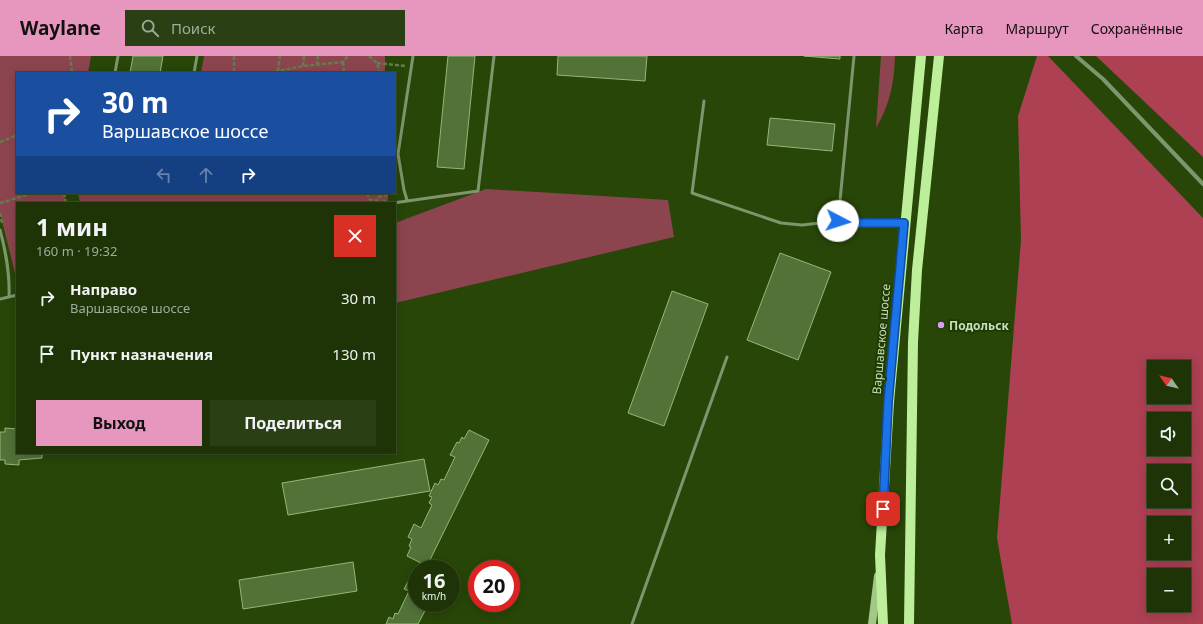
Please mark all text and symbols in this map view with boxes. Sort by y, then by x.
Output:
search box [125,10,405,46]
text: Waylane [20,15,101,41]
icon: search [139,17,161,39]
text: Поиск [171,18,216,38]
text: Карта [944,19,983,38]
text: Маршрут [1005,19,1069,38]
text: Сохранённые [1091,19,1183,38]
text: 30 m [102,83,169,121]
icon: right [36,88,88,140]
text: Варшавское шоссе [102,119,268,143]
icon: left [153,164,175,186]
icon: ahead [195,164,217,186]
icon: right [237,164,259,186]
position arrow [817,200,859,242]
text: 1 мин [36,210,108,243]
button: close [334,215,376,257]
text: 160 m · 19:32 [36,242,117,260]
text: Направо [70,279,137,299]
street label: Варшавское шоссе [868,283,894,395]
icon: right [36,287,58,309]
text: 30 m [341,288,376,308]
text: Варшавское шоссе [70,299,190,317]
place label: Подольск [949,317,1009,334]
marker: Подольск [936,320,946,330]
icon: arrive [36,343,58,365]
text: Пункт назначения [70,344,213,364]
text: 130 m [332,344,376,364]
north arrow [1147,360,1191,404]
map controls [1147,360,1191,612]
button: Выход [36,400,202,446]
button: Поделиться [210,400,376,446]
button: sound [1147,412,1191,456]
button: search [1147,464,1191,508]
pin [866,492,900,526]
icon: arrive [872,498,894,520]
button: + [1147,516,1191,560]
speed limit sign: 20 [468,560,520,612]
text: 16 [423,567,445,594]
button: − [1147,568,1191,612]
text: km/h [422,589,446,603]

